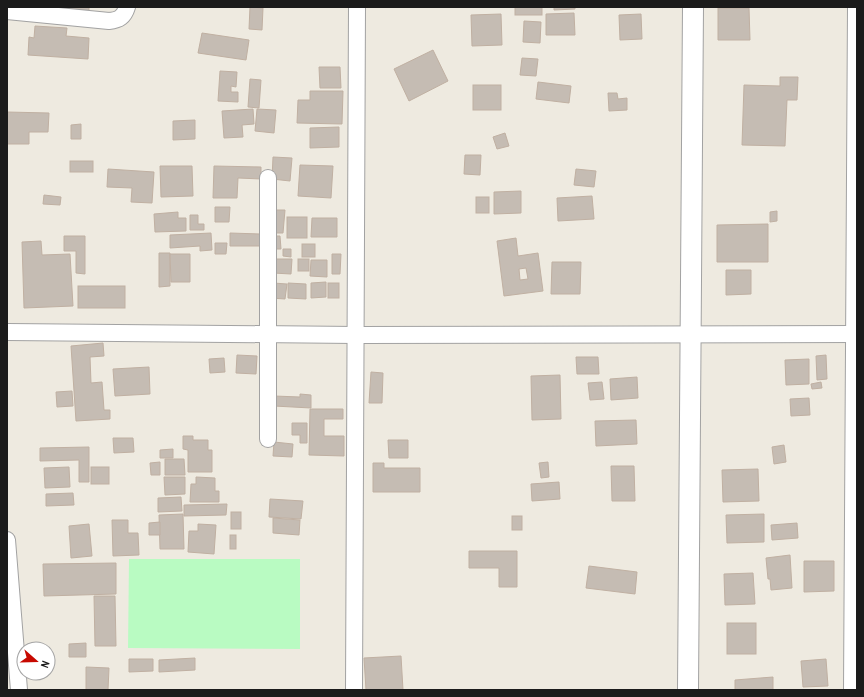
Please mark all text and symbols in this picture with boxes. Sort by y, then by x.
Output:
north arrow [16,641,56,681]
text: N [38,659,53,670]

